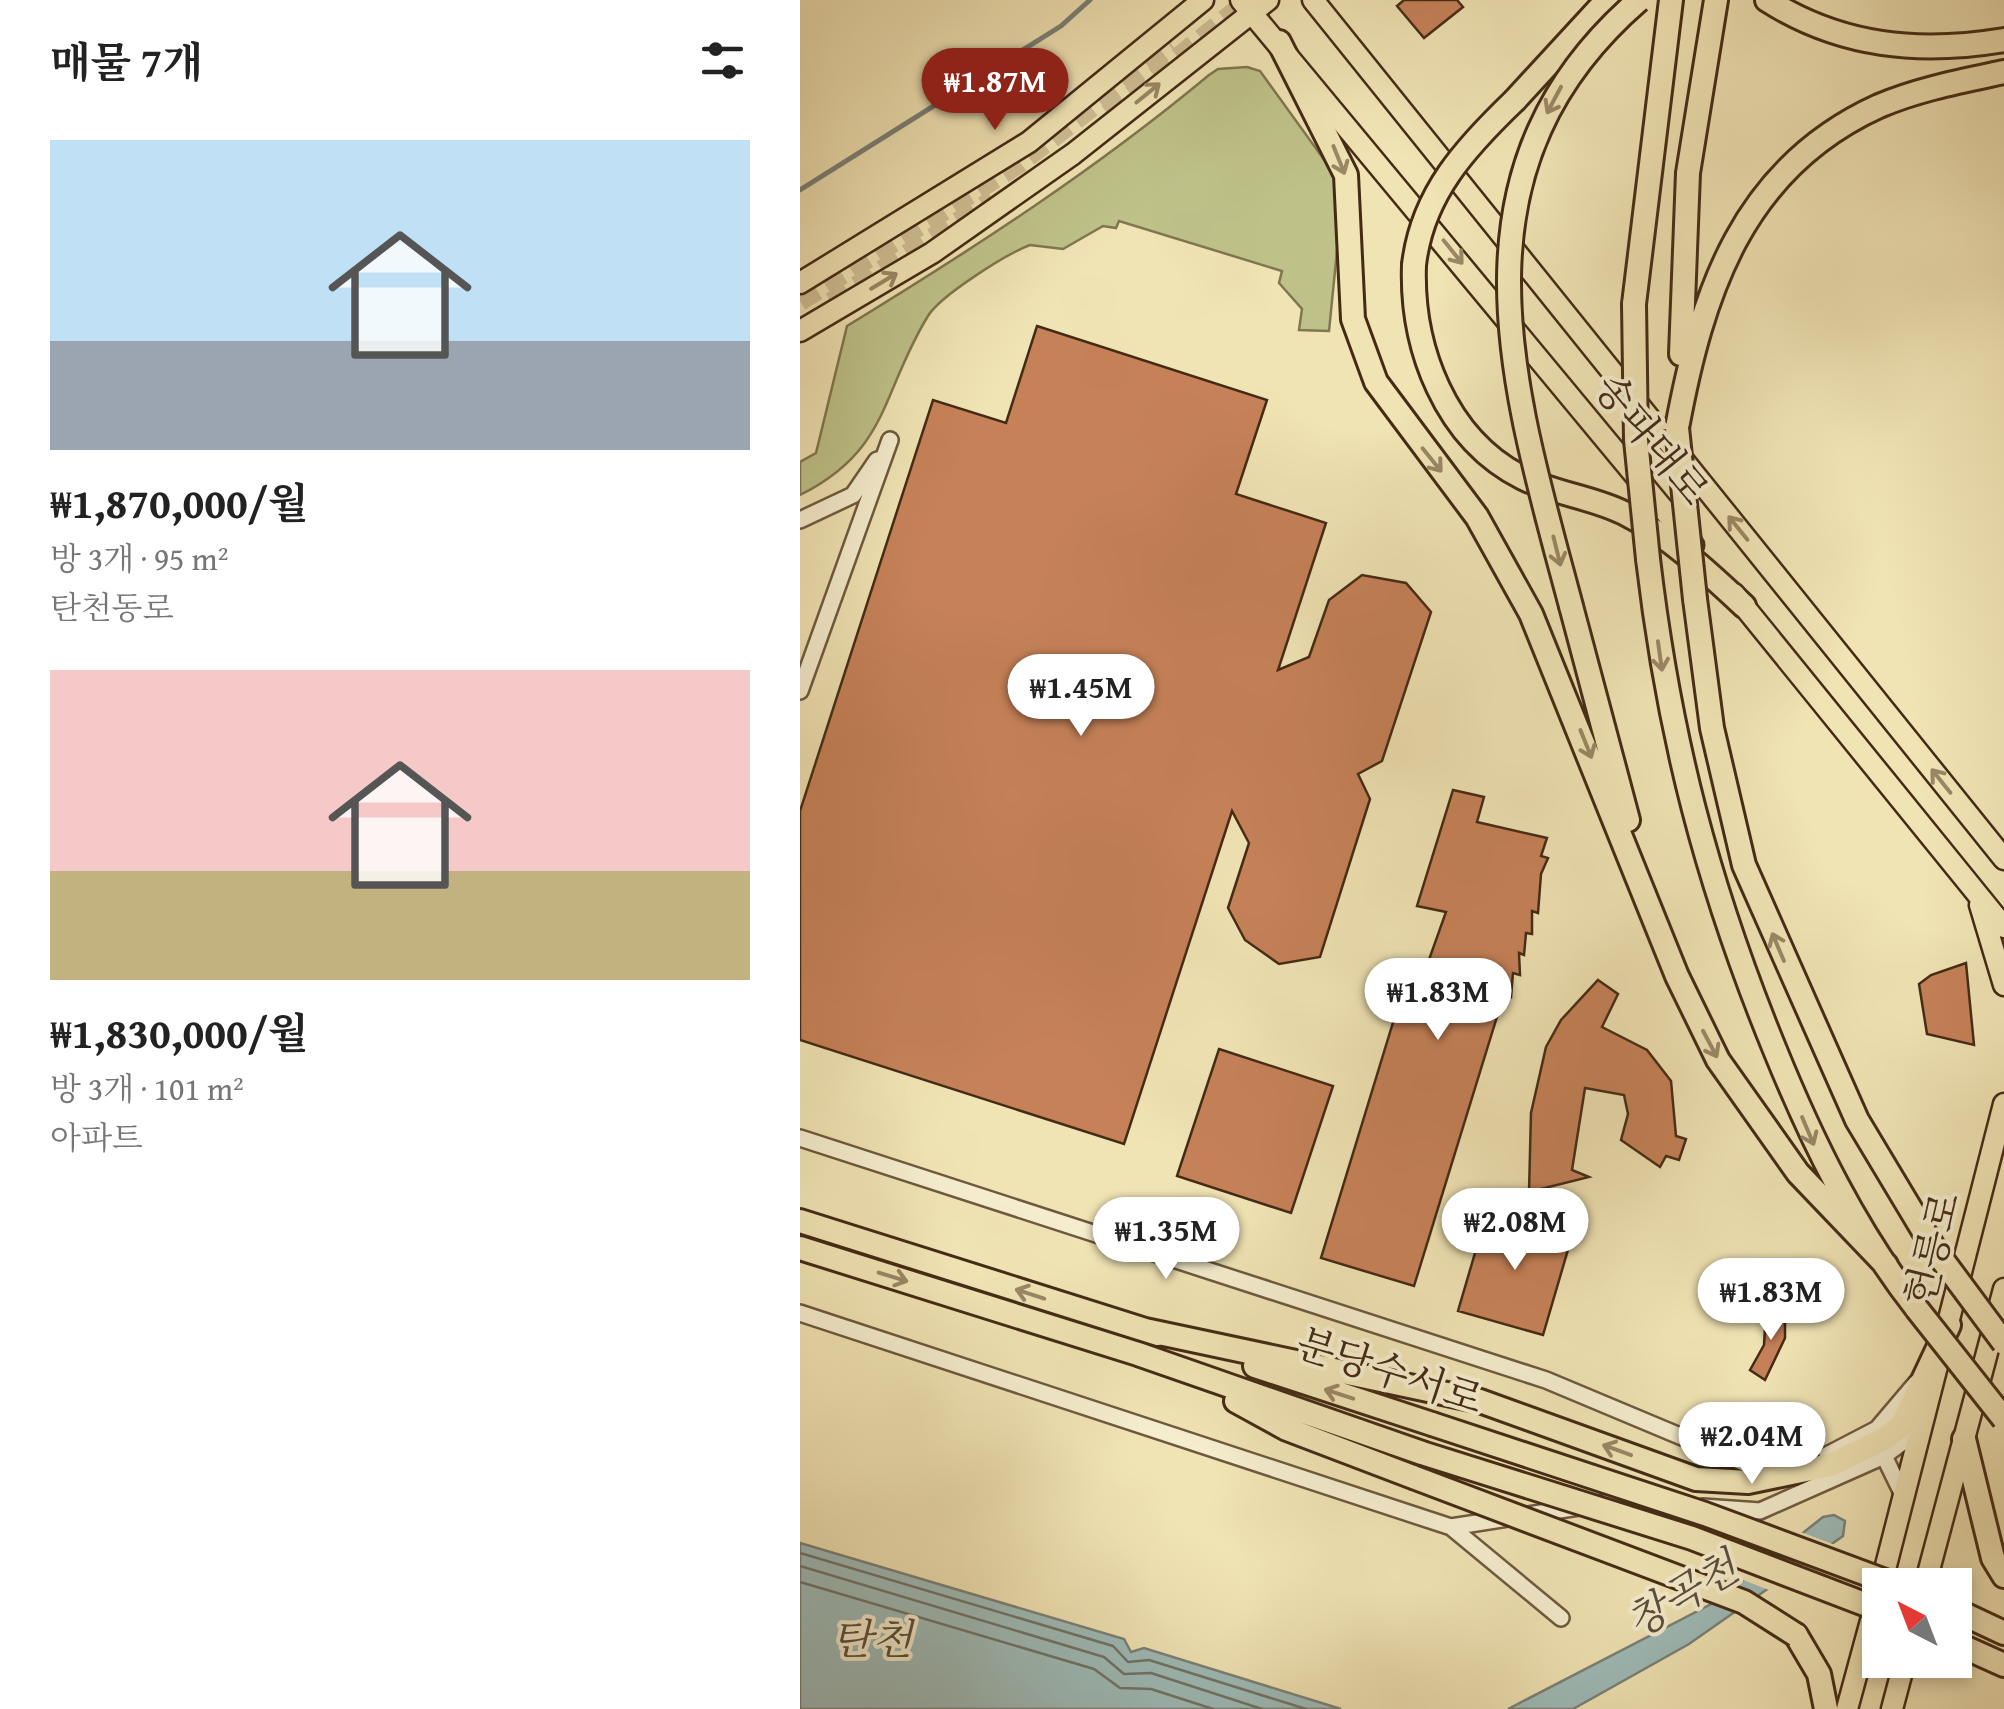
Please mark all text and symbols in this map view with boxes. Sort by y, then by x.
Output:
text: 매물 7개 [50,31,203,92]
icon: filters [695,33,750,88]
pin: ₩1.87M [914,48,1076,133]
text: ₩1.87M [944,57,1046,104]
one-way arrow [1134,82,1160,104]
one-way arrow [1544,85,1564,115]
one-way arrow [1332,144,1350,175]
icon: home [310,205,490,385]
one-way arrow [1441,239,1463,265]
one-way arrow [869,271,898,291]
street label: 송파대로 [1581,360,1724,517]
one-way arrow [1421,446,1442,473]
text: ₩1,870,000/월 [50,472,309,533]
one-way arrow [1727,516,1749,542]
text: 방 3개 · 95 m² [50,535,228,582]
one-way arrow [1548,535,1567,566]
text: 탄천동로 [50,584,174,631]
one-way arrow [1651,639,1669,671]
pin: ₩1.45M [1000,654,1162,739]
text: ₩1.45M [1030,663,1132,710]
one-way arrow [1578,728,1596,759]
icon: home [310,735,490,915]
one-way arrow [1930,769,1952,795]
one-way arrow [1768,932,1786,962]
pin: ₩1.83M [1357,958,1519,1043]
text: ₩1.83M [1387,967,1489,1014]
text: ₩1,830,000/월 [50,1002,309,1063]
one-way arrow [1701,1029,1720,1059]
text: 방 3개 · 101 m² [50,1065,244,1112]
text: 아파트 [50,1114,143,1161]
one-way arrow [1800,1116,1818,1146]
street label: 헌릉로 [1889,1186,1974,1312]
pin: ₩2.08M [1434,1188,1596,1273]
pin: ₩1.35M [1085,1197,1247,1282]
text: ₩2.08M [1464,1197,1566,1244]
text: ₩1.35M [1115,1206,1217,1253]
pin: ₩1.83M [1690,1258,1852,1343]
text: ₩1.83M [1720,1267,1822,1314]
one-way arrow [877,1270,908,1288]
one-way arrow [1015,1284,1046,1302]
street label: 분당수서로 [1289,1313,1491,1428]
one-way arrow [1324,1383,1356,1401]
pin: ₩2.04M [1671,1402,1833,1487]
text: ₩2.04M [1701,1411,1803,1458]
one-way arrow [1602,1440,1634,1458]
water label: 창곡천 [1614,1535,1752,1651]
north arrow [1862,1568,1972,1678]
map controls [1862,1568,1972,1678]
water label: 탄천 [831,1608,915,1669]

